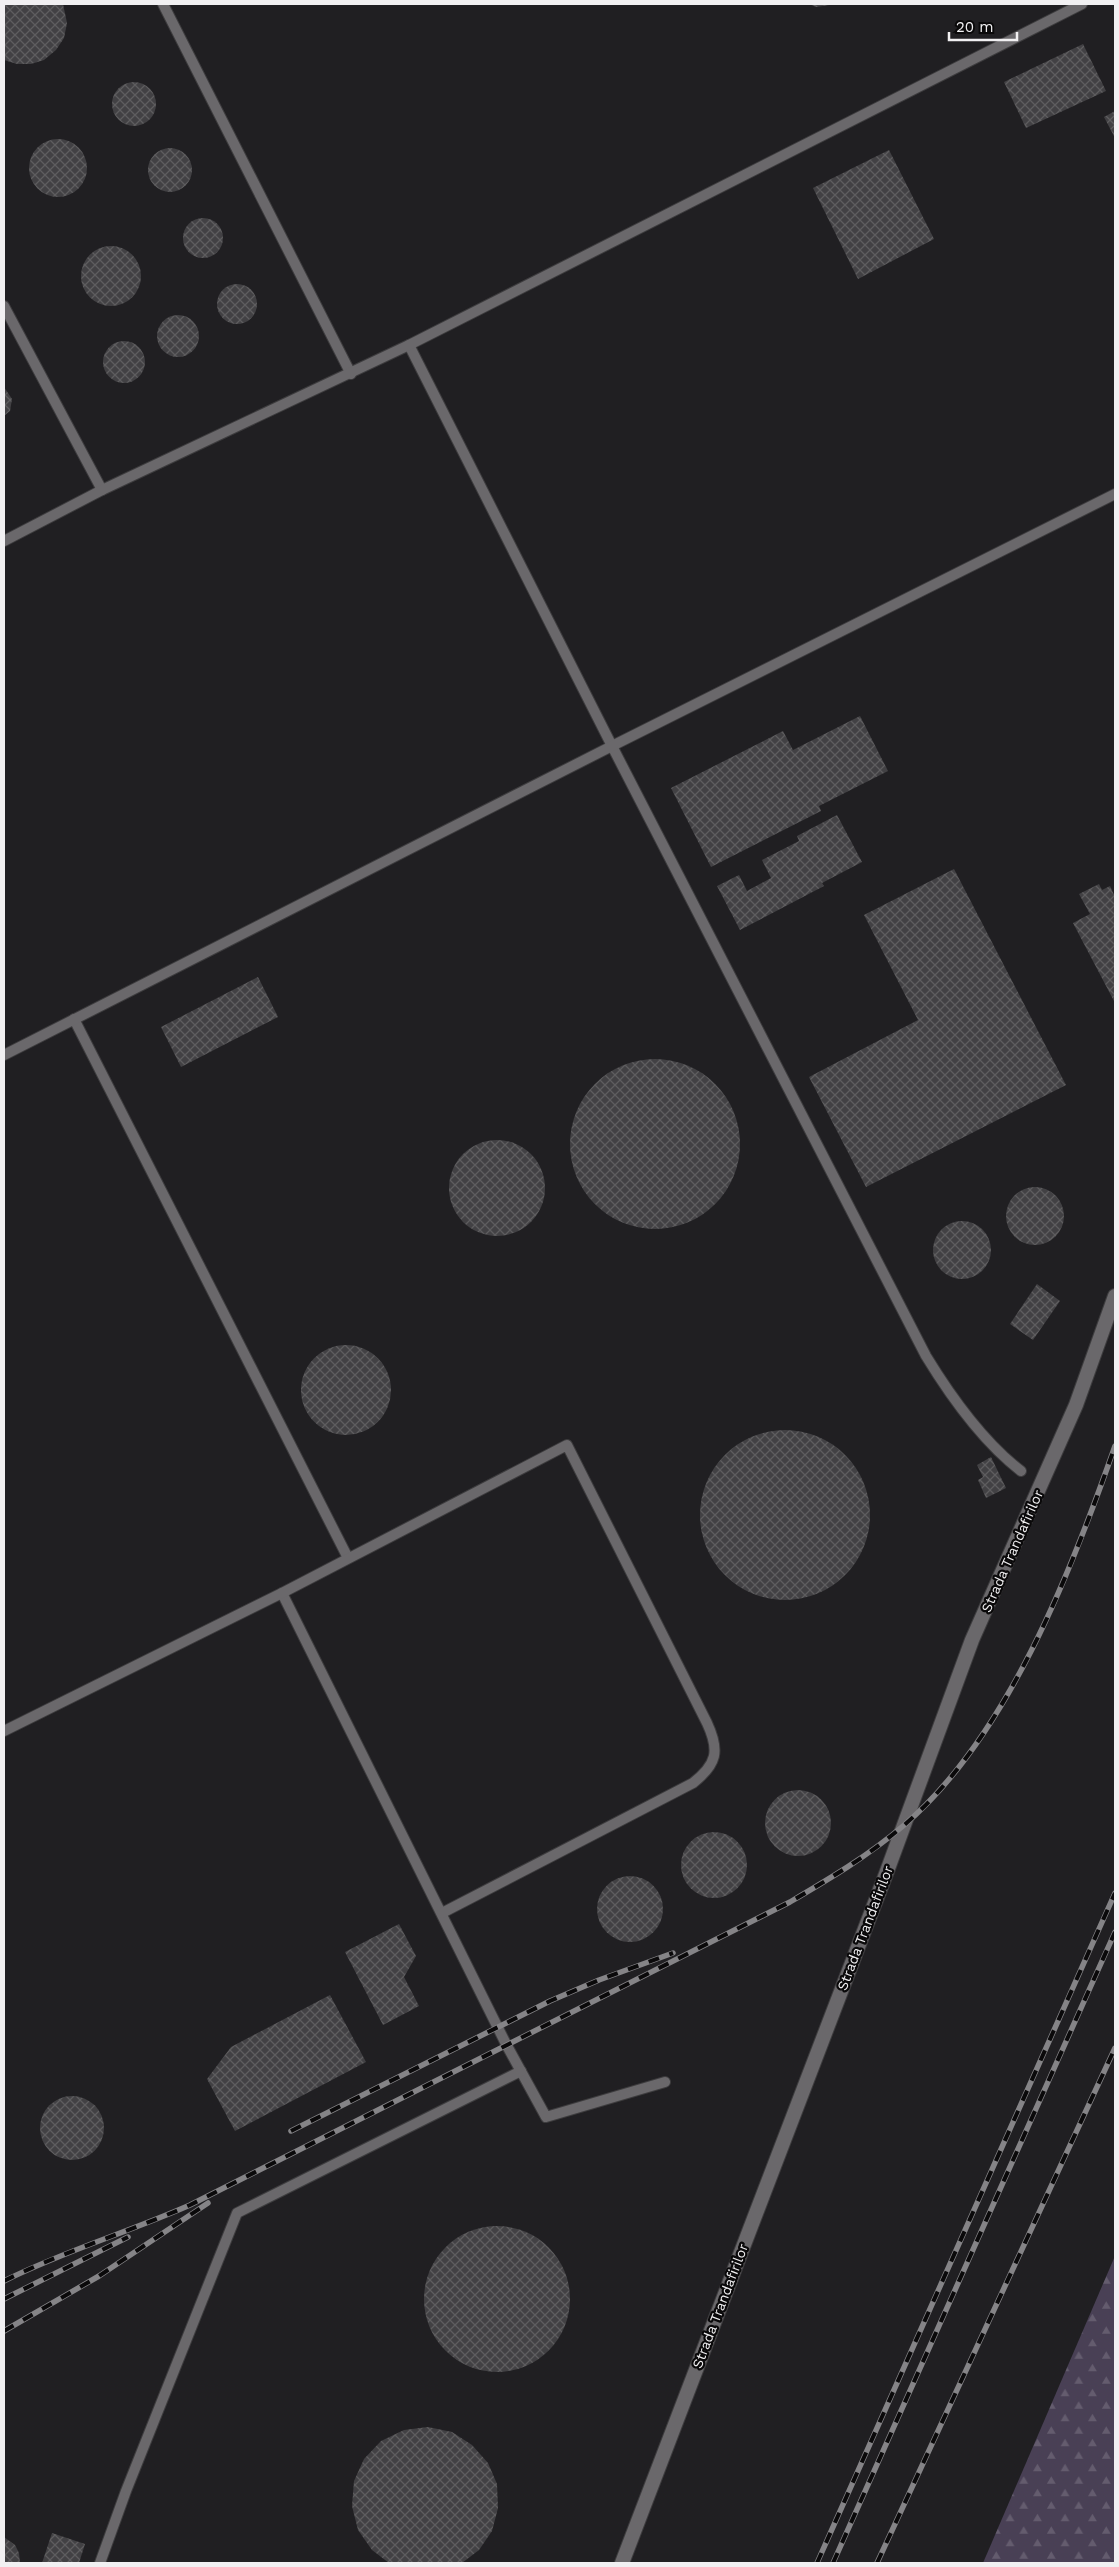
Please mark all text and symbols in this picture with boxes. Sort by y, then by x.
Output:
scale bar [949,10,1016,42]
text: 20 m [956,18,994,36]
street label: Strada Trandafirilor [978,1487,1046,1615]
street label: Strada Trandafirilor [834,1863,896,1993]
street label: Strada Trandafirilor [689,2241,751,2371]

